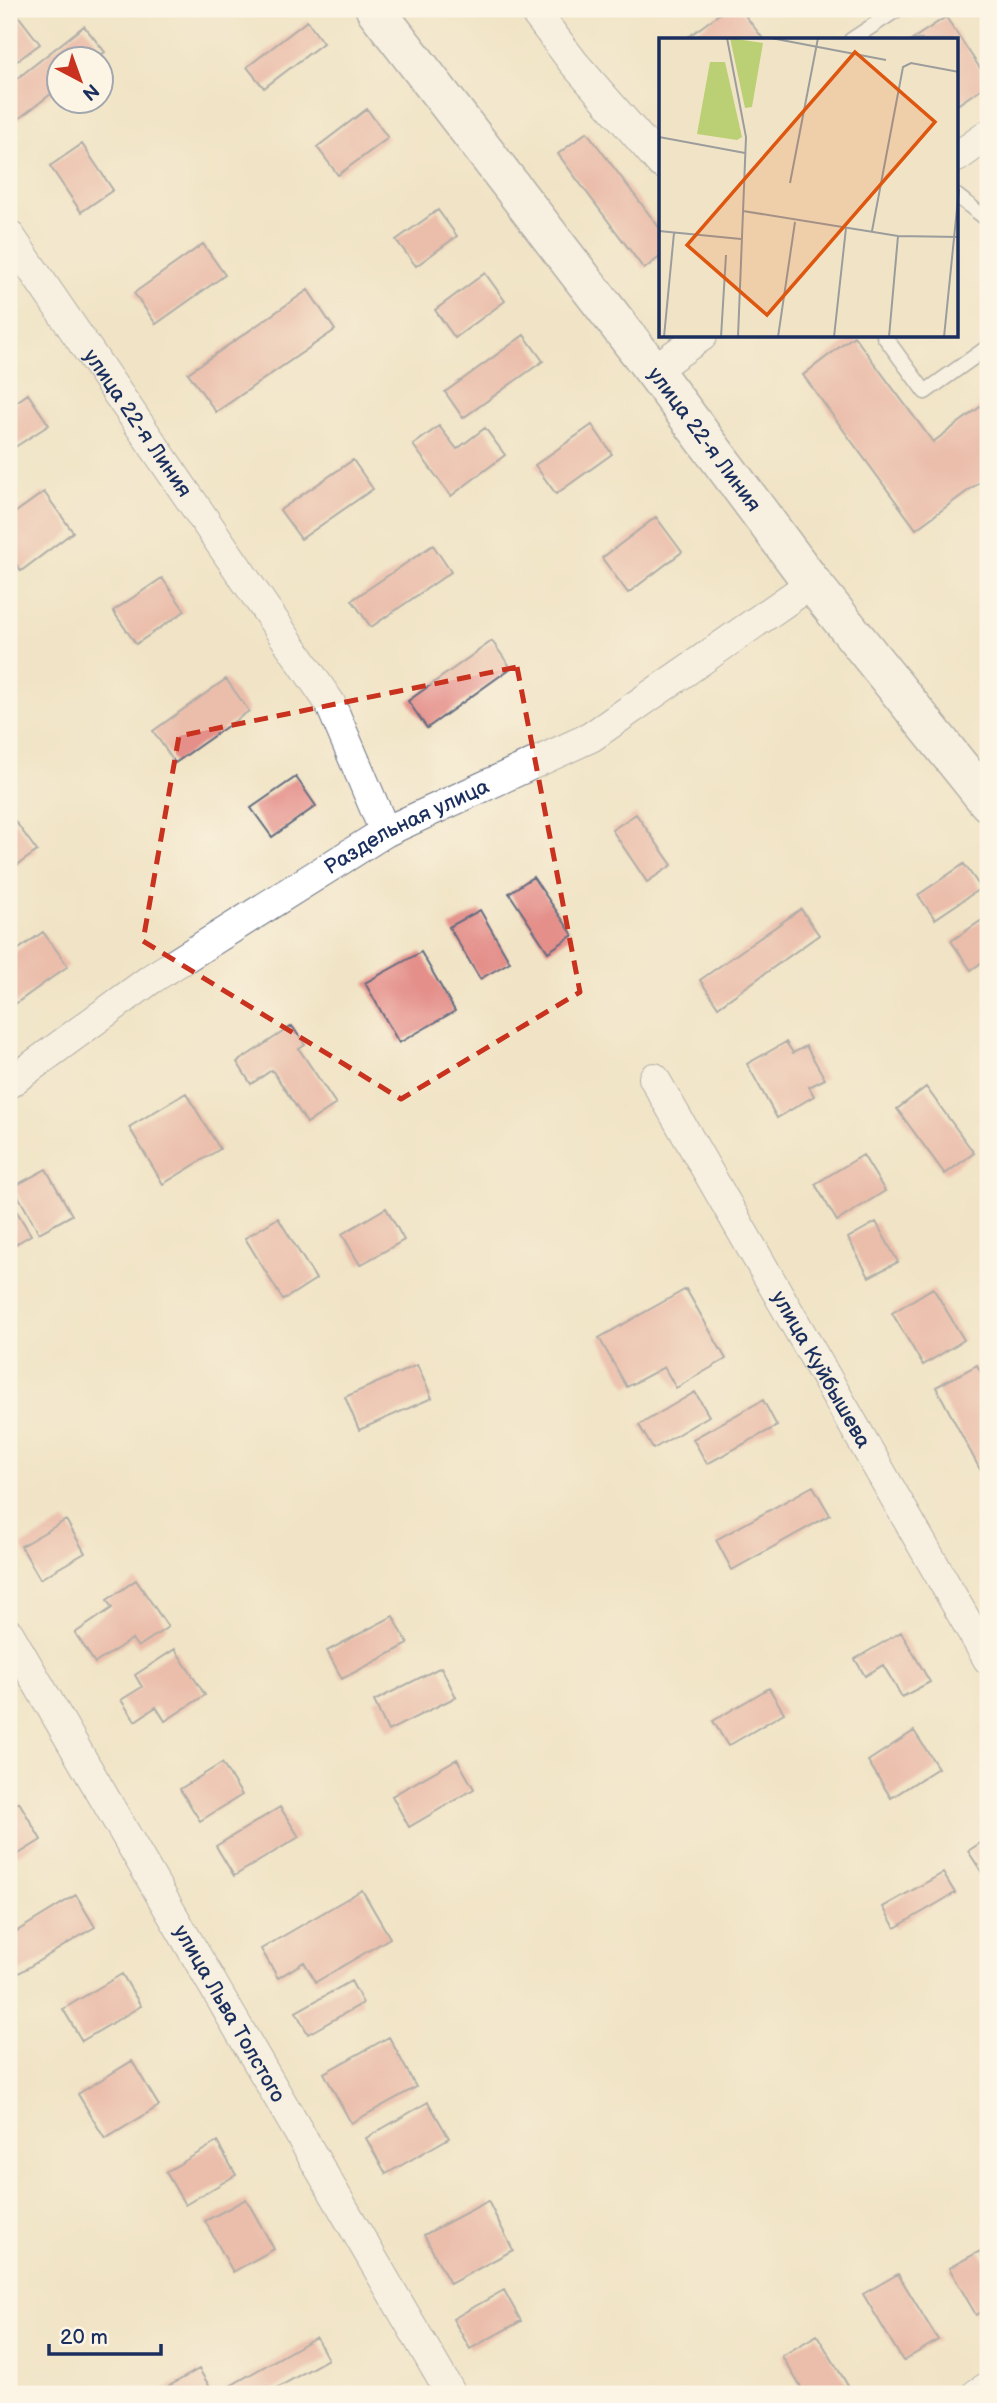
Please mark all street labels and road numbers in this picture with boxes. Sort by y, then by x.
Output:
street label: улица 22-я Линия [78,344,197,502]
street label: улица 22-я Линия [643,362,767,516]
street label: Раздельная улица [319,773,493,880]
street label: улица Куйбышева [767,1286,877,1453]
street label: улица Льва Толстого [168,1920,291,2107]

